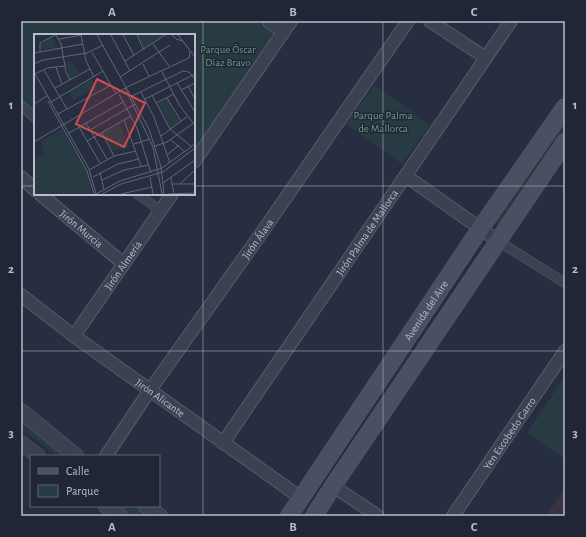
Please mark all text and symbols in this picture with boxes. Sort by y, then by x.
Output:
text: A [108,6,116,19]
text: B [289,6,297,19]
text: C [471,6,478,19]
inset map [34,34,195,195]
park label: Parque Óscar Díaz Bravo [200,43,256,68]
text: 1 [9,99,13,112]
text: 1 [573,99,577,112]
park label: Parque Palma de Mallorca [353,110,413,134]
street label: Jirón Palma de Mallorca [334,188,400,278]
street label: Jirón Murcia [58,208,105,250]
street label: Jirón Álava [240,217,276,261]
street label: Jirón Almería [103,239,144,292]
text: 2 [8,263,14,276]
text: 2 [572,263,578,276]
street label: Avenida del Aire [402,279,450,343]
street label: Jirón Alicante [133,377,187,419]
street label: Yen Escobedo Garro [481,396,538,472]
text: 3 [8,427,14,440]
text: 3 [572,427,578,440]
legend [30,455,160,507]
text: Calle [66,465,89,477]
text: Parque [66,485,99,497]
text: A [108,521,116,534]
text: B [289,521,297,534]
text: C [471,521,478,534]

